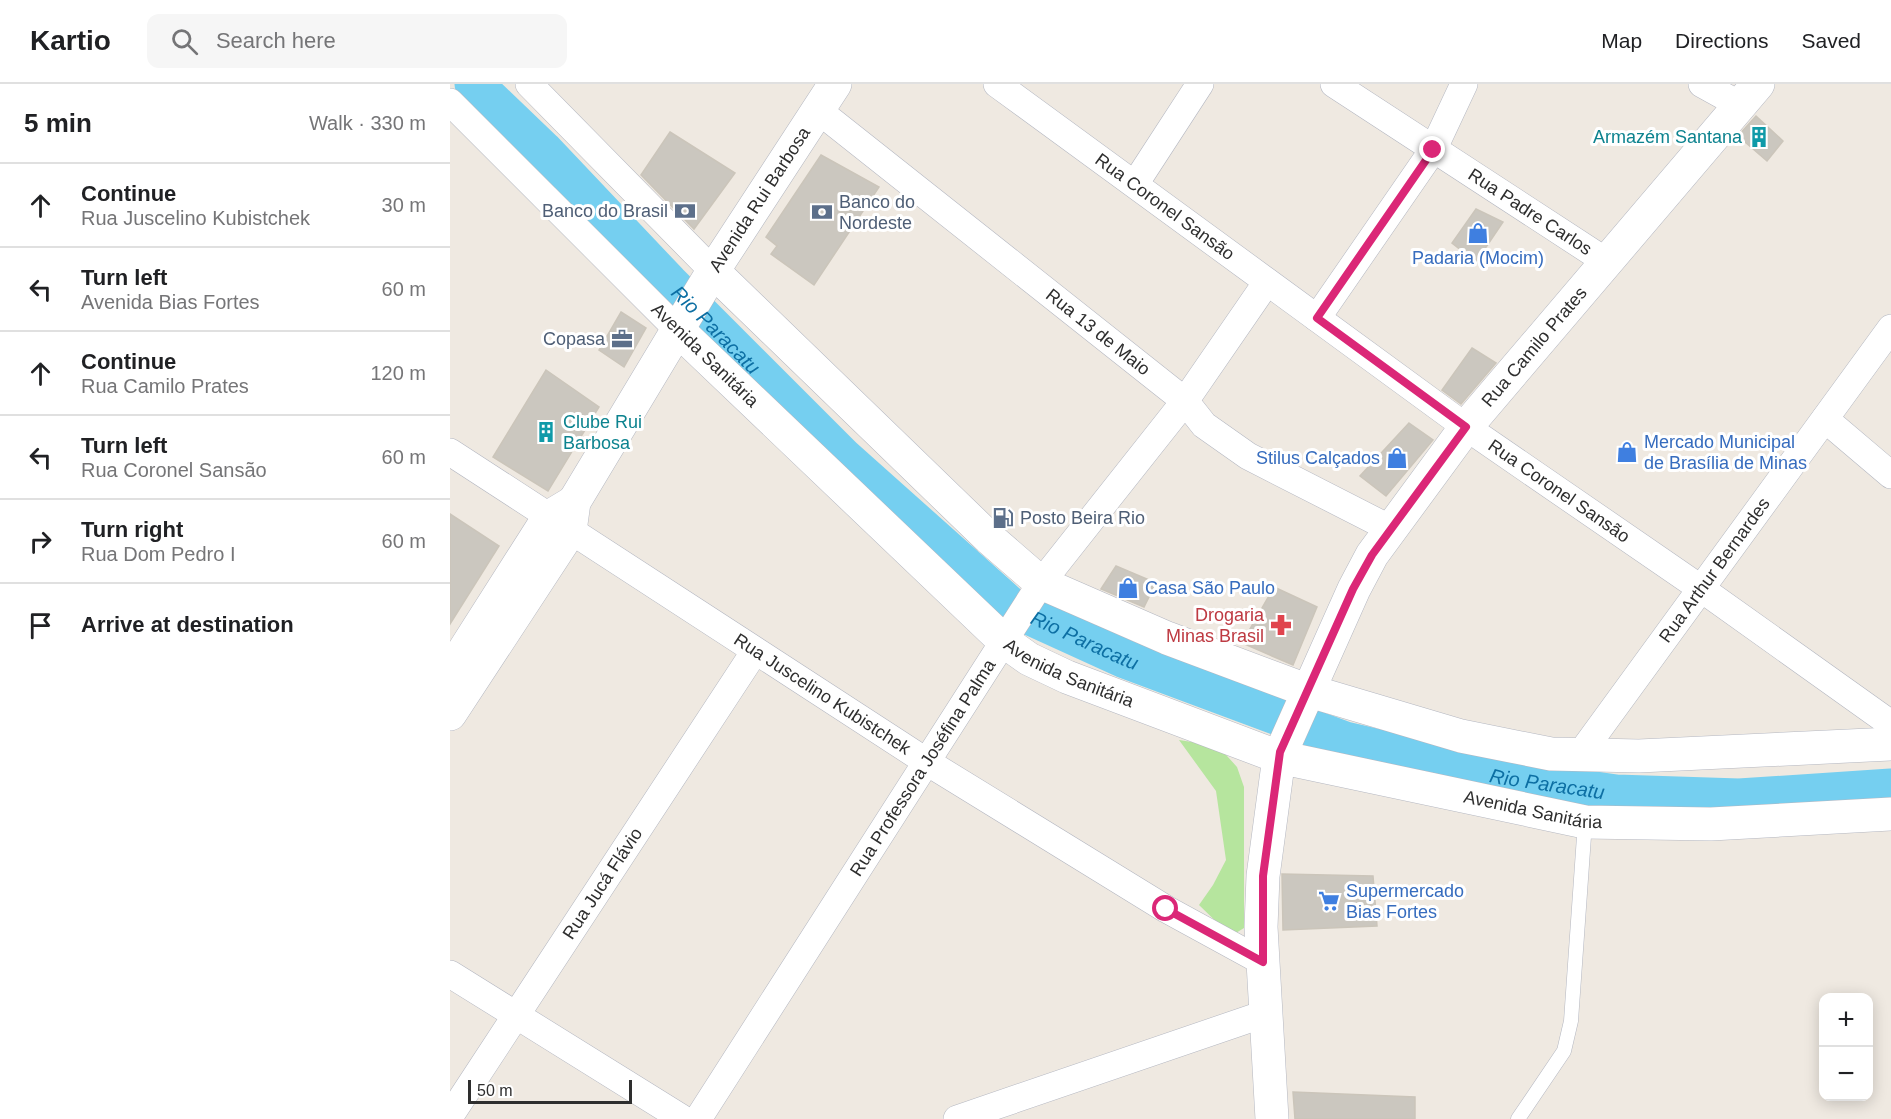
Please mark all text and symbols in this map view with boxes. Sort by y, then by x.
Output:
search box [147,14,567,68]
text: Kartio [30,25,111,56]
icon: search [168,25,201,58]
text: Search here [216,28,336,53]
text: Map [1601,29,1642,52]
text: Directions [1675,29,1768,52]
text: Saved [1801,29,1861,52]
text: 5 min [24,108,92,138]
text: Walk · 330 m [309,112,426,134]
street label: Avenida Rui Barbosa [705,123,815,276]
building icon: Armazém Santana [1747,125,1771,149]
place label: Armazém Santana [1593,127,1743,147]
route end [1419,136,1445,162]
street label: Rua Coronel Sansão [1092,149,1238,264]
street label: Rua Padre Carlos [1465,164,1595,259]
text: Continue [81,181,176,206]
icon: ahead [24,189,57,222]
place label: Banco do Nordeste [839,192,915,233]
text: 30 m [382,194,426,216]
bank icon: Banco do Brasil [673,199,697,223]
bank icon: Banco do Nordeste [810,200,834,224]
place label: Banco do Brasil [542,201,668,221]
text: Rua Juscelino Kubistchek [81,207,310,229]
shop icon: Padaria (Mocim) [1466,221,1490,245]
place label: Padaria (Mocim) [1412,248,1544,268]
text: Turn left [81,265,167,290]
icon: left [24,273,57,306]
text: 60 m [382,278,426,300]
water label: Rio Paracatu [667,281,765,379]
street label: Rua Camilo Prates [1478,283,1591,411]
street label: Rua 13 de Maio [1042,285,1154,379]
text: Avenida Bias Fortes [81,291,260,313]
street label: Avenida Sanitária [647,299,763,412]
office icon: Copasa [610,327,634,351]
place label: Copasa [543,329,606,349]
text: Continue [81,349,176,374]
icon: ahead [24,357,57,390]
text: 120 m [370,362,426,384]
text: Rua Camilo Prates [81,375,249,397]
place label: Clube Rui Barbosa [563,412,642,453]
building icon: Clube Rui Barbosa [534,420,558,444]
place label: Mercado Municipal de Brasília de Minas [1644,432,1807,473]
text: Turn left [81,433,167,458]
street label: Rua Coronel Sansão [1485,435,1634,547]
shop icon: Mercado Municipal de Brasília de Minas [1615,440,1639,464]
icon: left [24,441,57,474]
text: 60 m [382,446,426,468]
shop icon: Stilus Calçados [1385,446,1409,470]
place label: Stilus Calçados [1256,448,1380,468]
text: Rua Coronel Sansão [81,459,267,481]
street label: Rua Arthur Bernardes [1655,494,1774,646]
fuel station icon: Posto Beira Rio [991,506,1015,530]
place label: Posto Beira Rio [1020,508,1145,528]
text: Turn right [81,517,183,542]
icon: right [24,525,57,558]
text: 60 m [382,530,426,552]
text: Rua Dom Pedro I [81,543,236,565]
shop icon: Casa São Paulo [1116,576,1140,600]
place label: Casa São Paulo [1145,578,1275,598]
place label: Drogaria Minas Brasil [1166,605,1265,646]
water label: Rio Paracatu [1028,607,1142,674]
icon: arrive [24,609,57,642]
text: Arrive at destination [81,612,294,637]
pharmacy icon: Drogaria Minas Brasil [1269,613,1293,637]
street label: Rua Juscelino Kubistchek [730,629,915,759]
street label: Avenida Sanitária [1000,635,1137,712]
street label: Rua Professora Joséfina Palma [846,655,1000,880]
water label: Rio Paracatu [1488,764,1606,803]
street label: Avenida Sanitária [1462,787,1603,832]
street label: Rua Jucá Flávio [559,824,646,943]
place label: Supermercado Bias Fortes [1346,881,1464,922]
supermarket icon: Supermercado Bias Fortes [1317,889,1341,913]
route start [1152,895,1178,921]
map controls [1819,993,1873,1101]
button: + [1819,993,1873,1047]
button: − [1819,1047,1873,1101]
scale bar [468,1077,632,1104]
text: 50 m [477,1082,513,1099]

